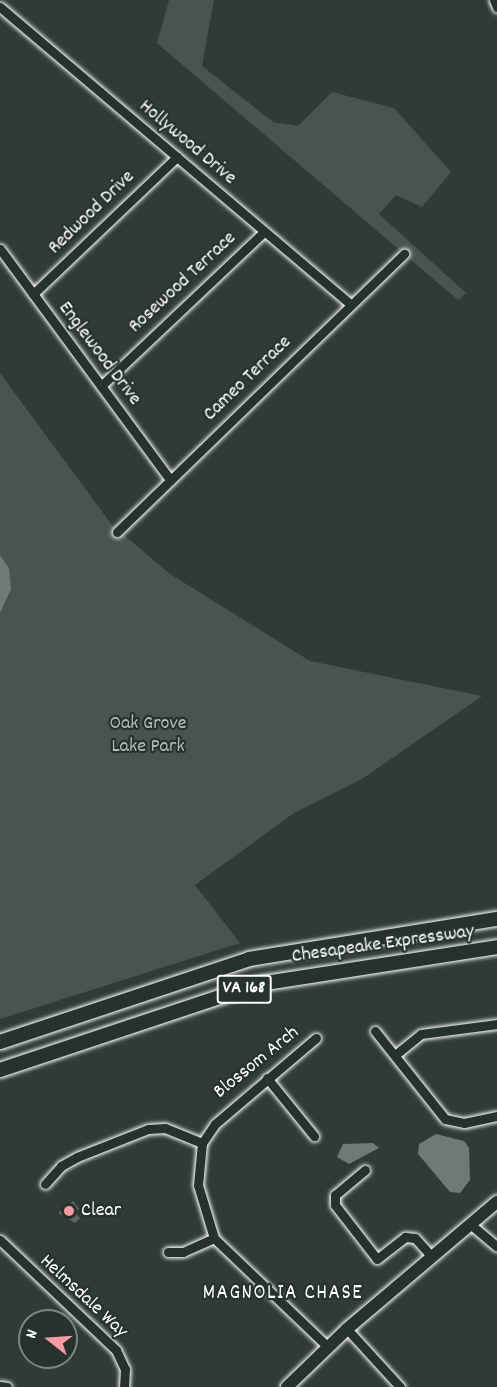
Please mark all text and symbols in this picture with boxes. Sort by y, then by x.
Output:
street label: Hollywood Drive [133,95,241,191]
street label: Redwood Drive [44,166,140,260]
street label: Rosewood Terrace [124,227,242,339]
street label: Englewood Drive [52,297,146,411]
street label: Cameo Terrace [199,331,297,427]
park label: Oak Grove Lake Park [109,712,187,759]
street label: Chesapeake Expressway [290,920,476,970]
road number: VA 168 [216,974,272,1004]
street label: Blossom Arch [210,1021,304,1105]
place label: Clear [81,1199,121,1223]
marker: Clear [62,1204,76,1218]
street label: Helmsdale Way [34,1250,132,1344]
district label: MAGNOLIA CHASE [203,1281,363,1307]
north arrow [18,1309,78,1369]
text: N [20,1327,44,1341]

